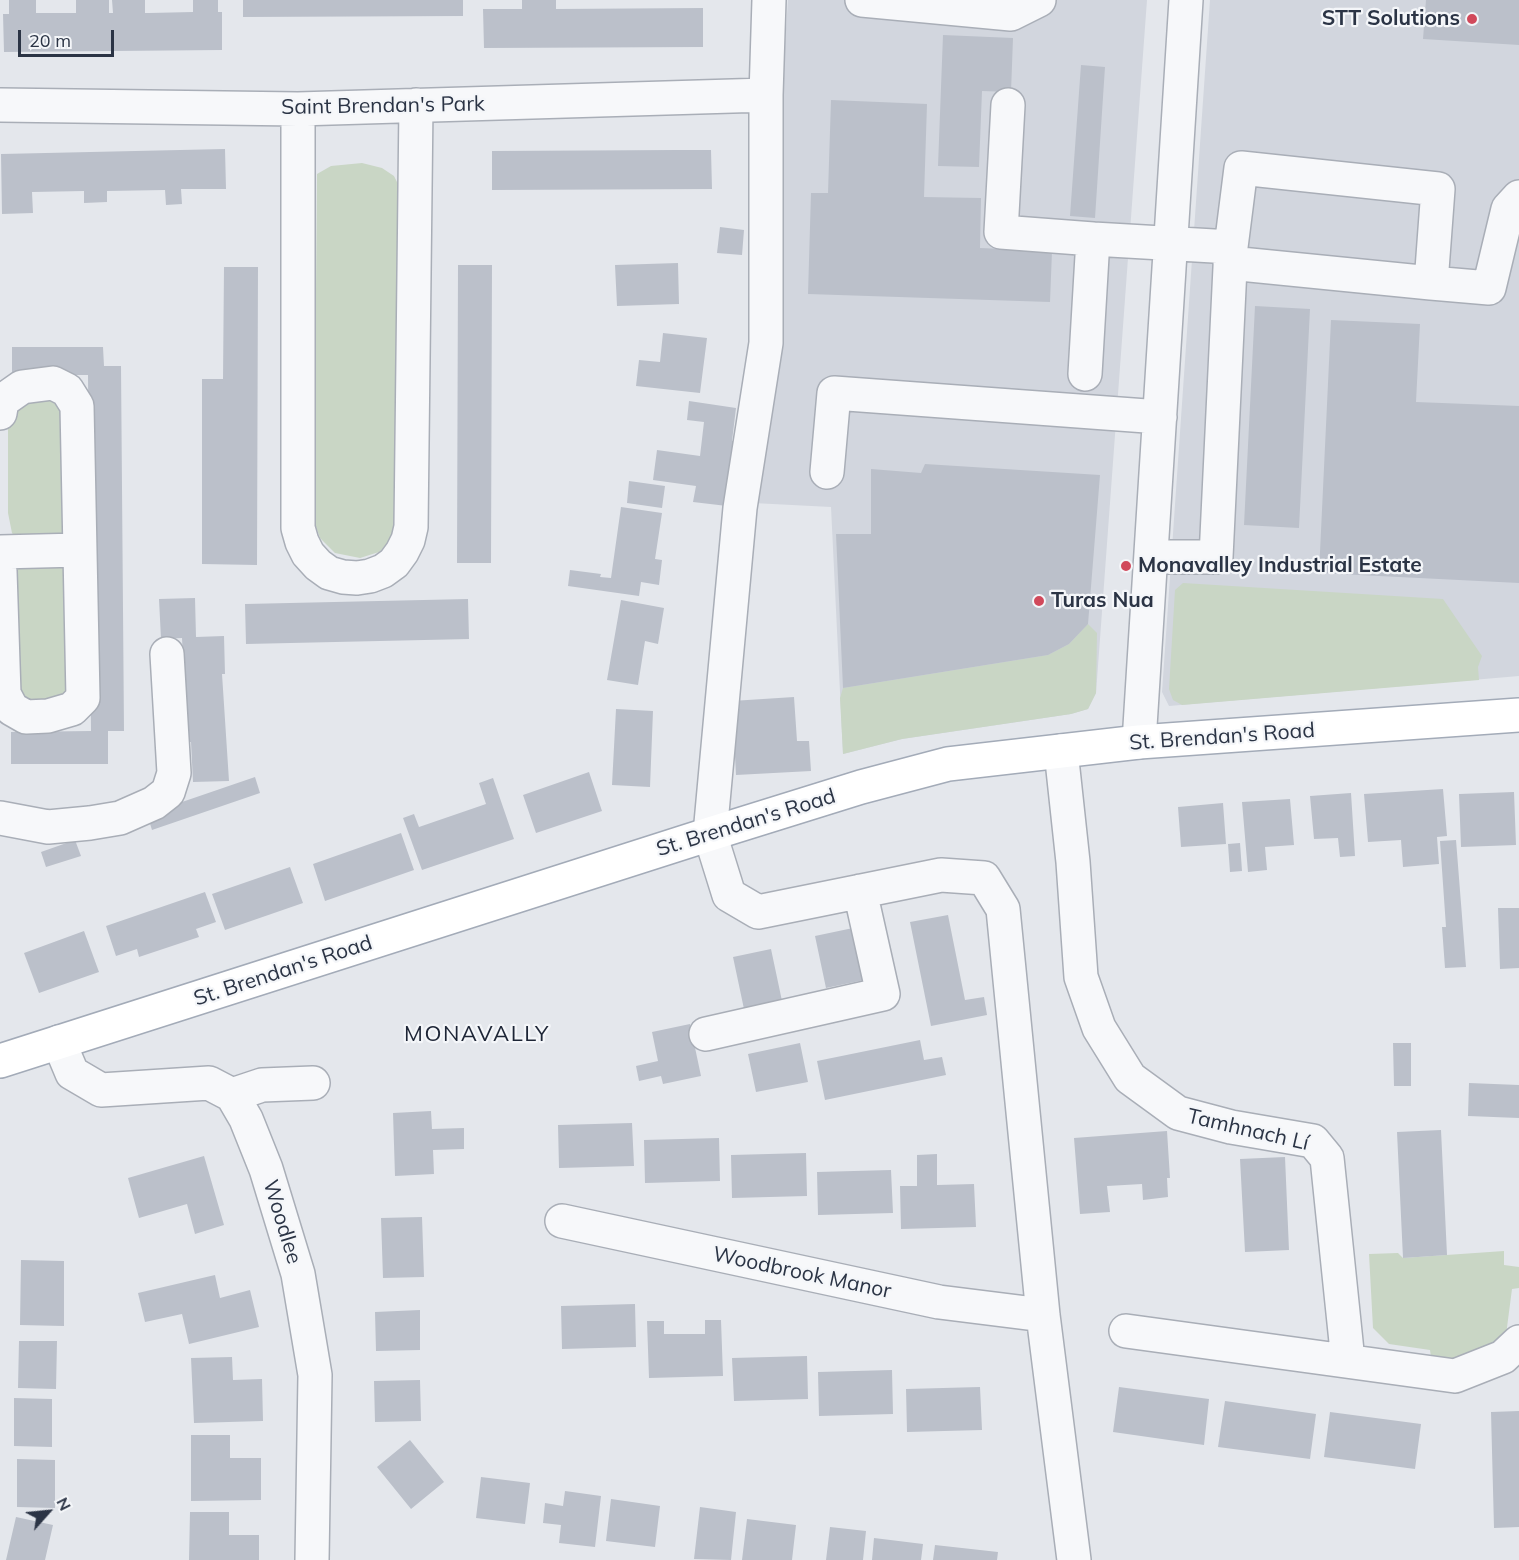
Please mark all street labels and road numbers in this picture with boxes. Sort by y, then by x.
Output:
street label: Saint Brendan's Park [281,92,485,120]
street label: St. Brendan's Road [1128,718,1316,756]
street label: St. Brendan's Road [653,784,839,862]
street label: St. Brendan's Road [191,930,375,1012]
street label: Tamhnach Lí [1185,1104,1311,1156]
street label: Woodlee [257,1177,307,1267]
street label: Woodbrook Manor [711,1242,893,1304]

